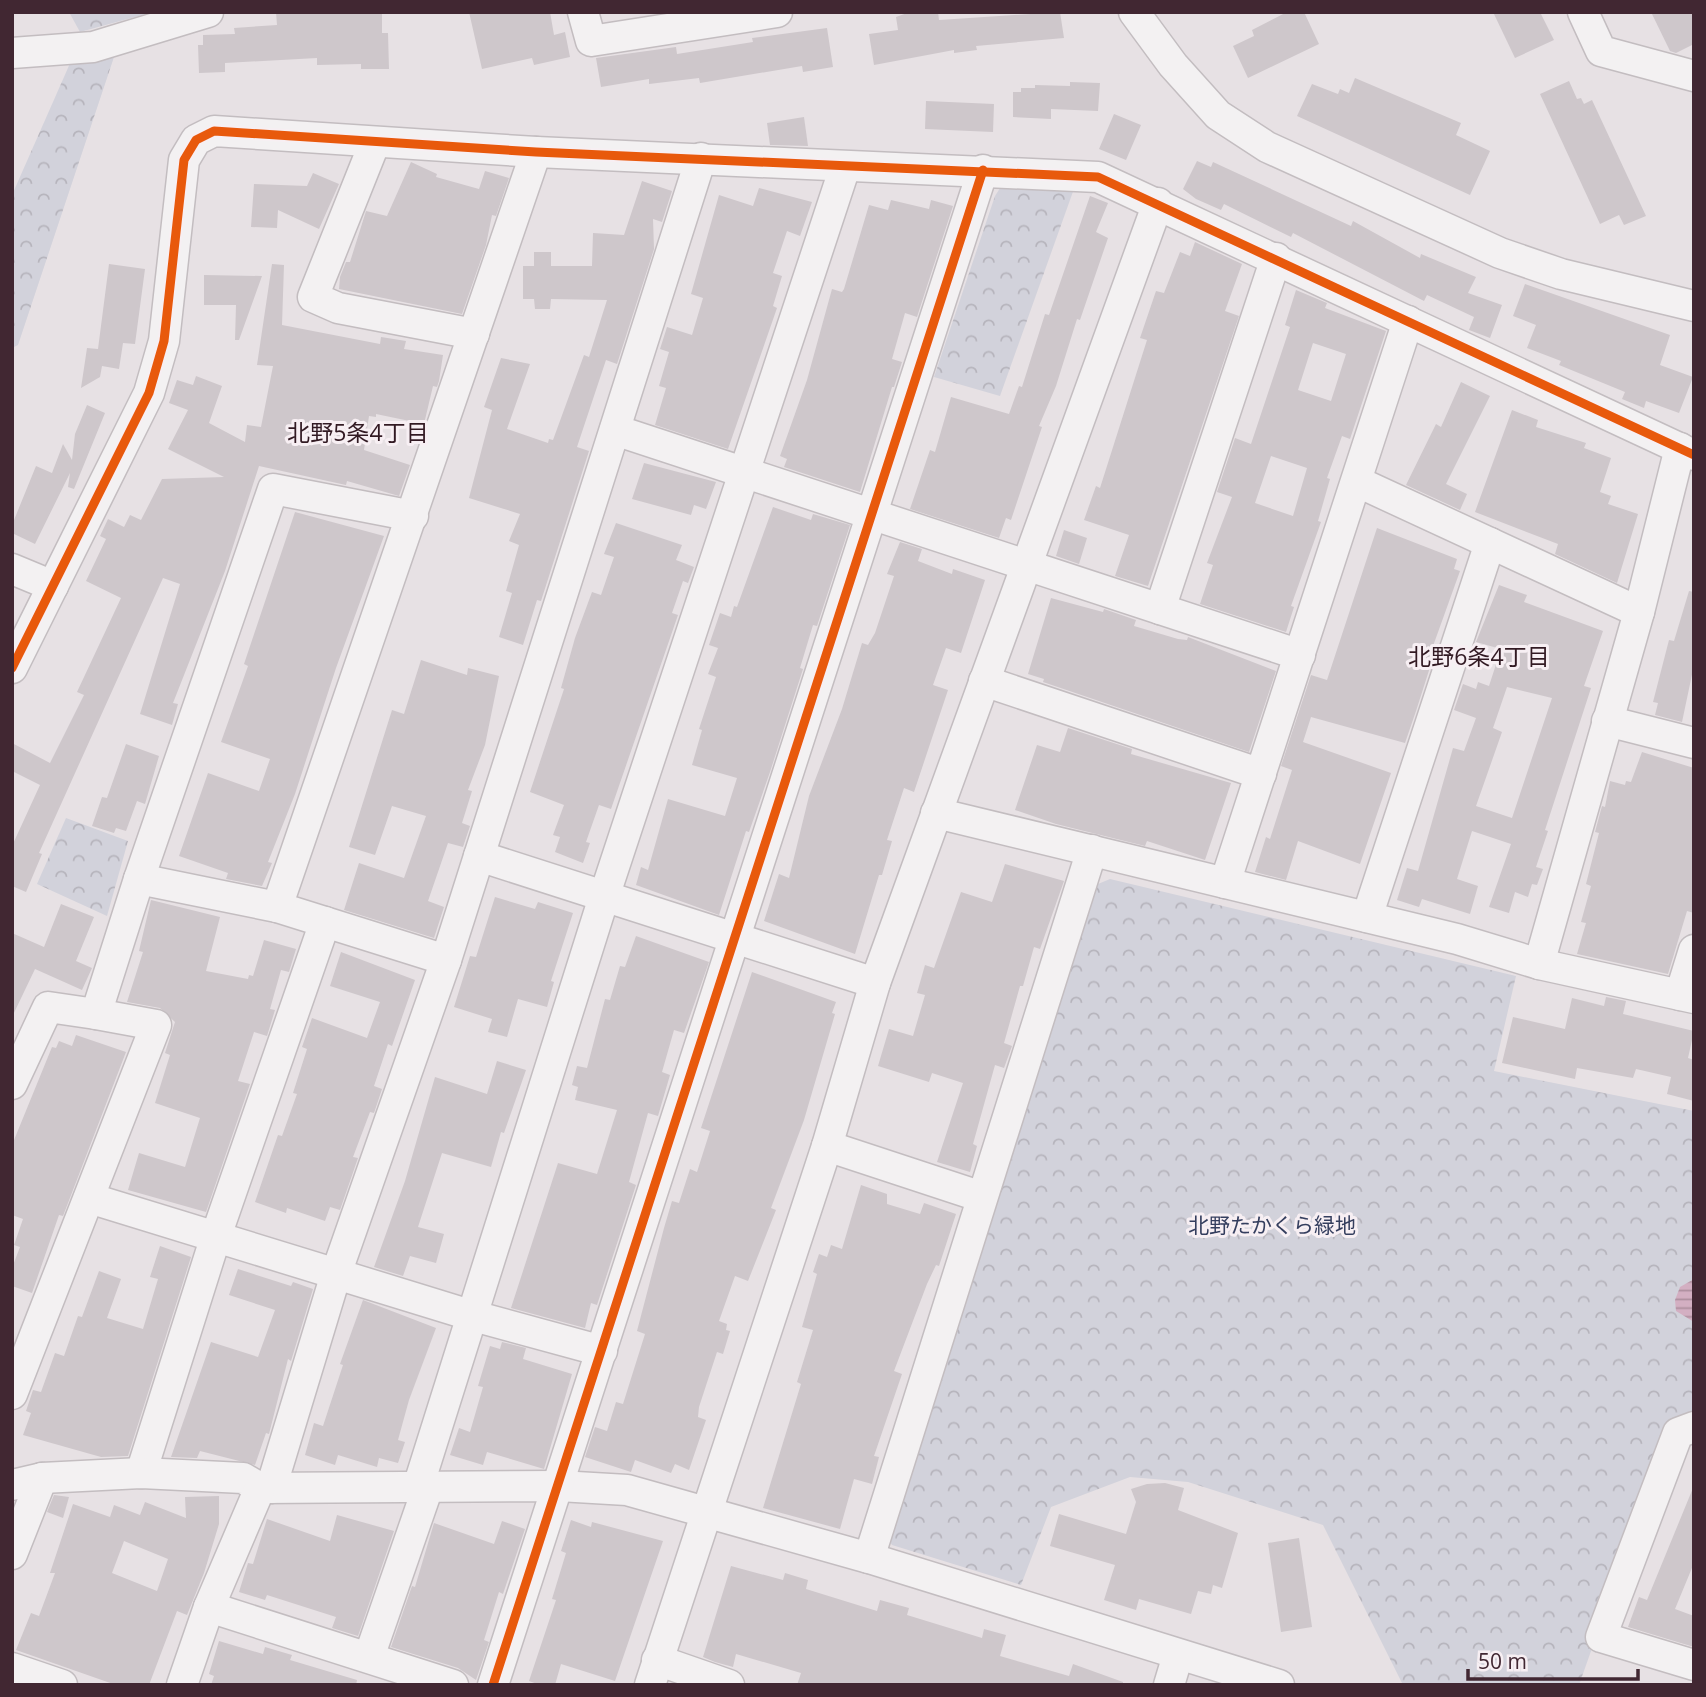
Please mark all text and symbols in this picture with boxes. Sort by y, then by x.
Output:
district label: 北野5条4丁目 [287,416,429,448]
district label: 北野6条4丁目 [1408,640,1550,672]
park label: 北野たかくら緑地 [1188,1211,1356,1239]
scale bar [1468,1638,1638,1682]
text: 50 m [1478,1647,1527,1675]

